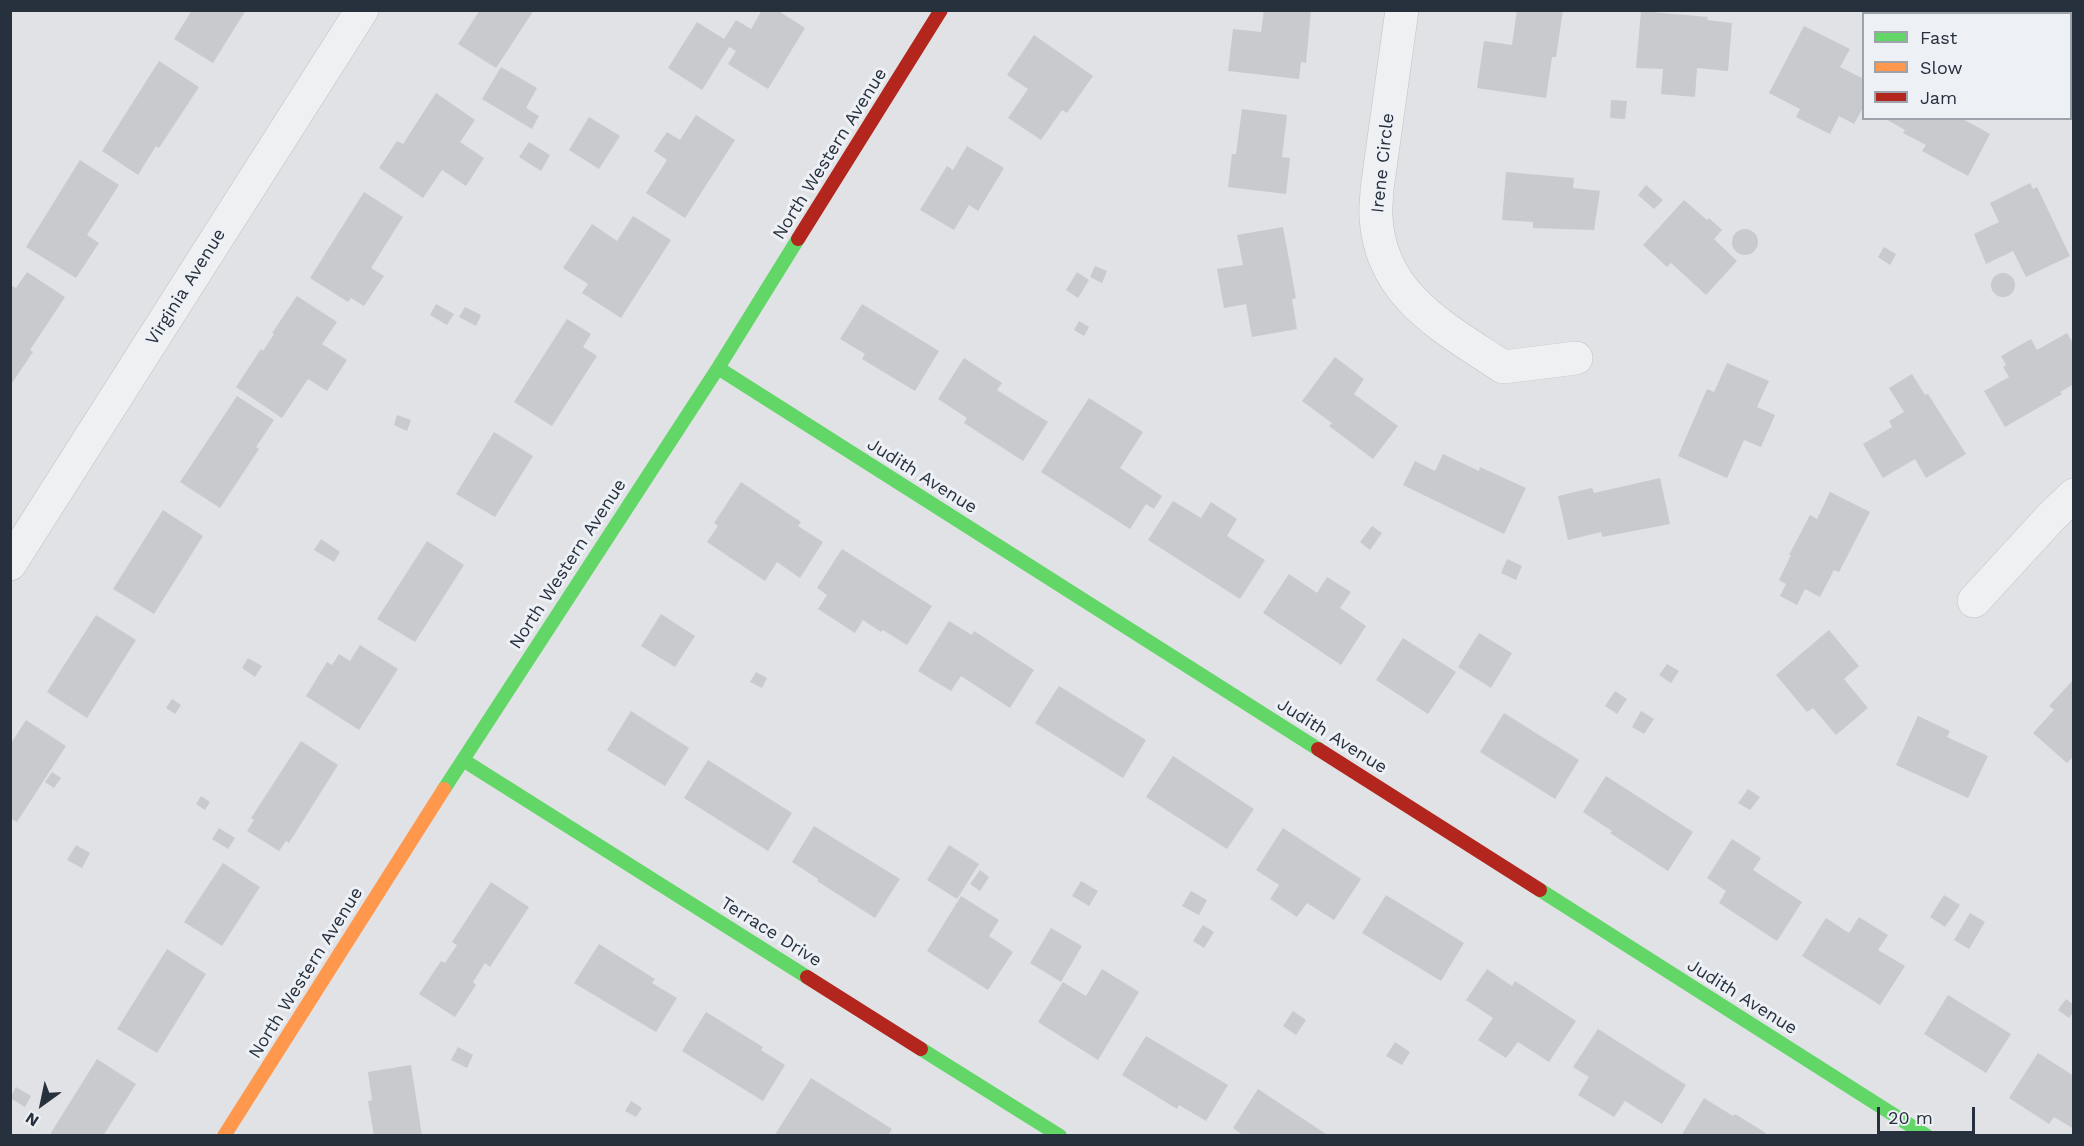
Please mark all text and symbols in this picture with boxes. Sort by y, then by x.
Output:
legend [1862,12,2072,120]
text: Fast [1920,27,1957,48]
text: Slow [1920,57,1963,78]
street label: North Western Avenue [768,64,892,244]
text: Jam [1920,87,1957,108]
street label: Irene Circle [1367,112,1399,214]
street label: Virginia Avenue [141,225,231,349]
street label: Judith Avenue [863,434,981,518]
street label: North Western Avenue [505,475,631,653]
street label: Judith Avenue [1273,694,1391,778]
street label: North Western Avenue [244,883,368,1063]
street label: Terrace Drive [716,892,826,972]
street label: Judith Avenue [1683,955,1801,1039]
north arrow [12,1074,72,1134]
scale bar [1880,1095,1978,1133]
text: 20 m [1888,1107,1933,1128]
text: N [22,1108,42,1131]

